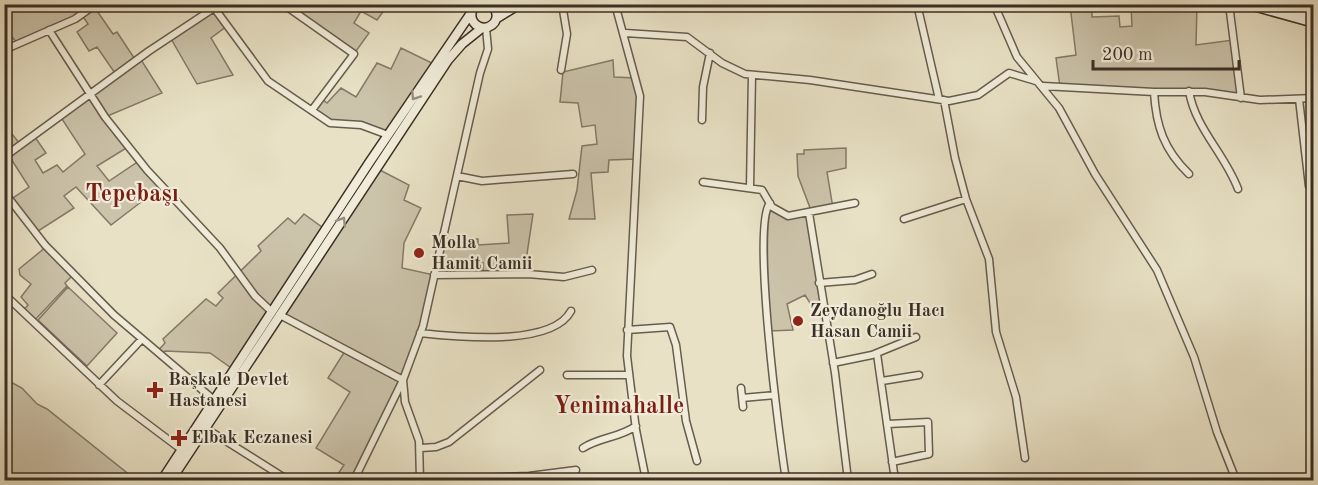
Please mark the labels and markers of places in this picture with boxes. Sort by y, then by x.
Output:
place label: Molla Hamit Camii [431,234,532,273]
marker: Molla Hamit Camii [412,246,426,260]
place label: Zeydanoğlu Hacı Hasan Camii [810,302,945,341]
marker: Zeydanoğlu Hacı Hasan Camii [791,314,805,328]
place label: Başkale Devlet Hastanesi [168,371,289,410]
marker: Başkale Devlet Hastanesi [146,381,164,399]
place label: Elbak Eczanesi [191,429,313,447]
marker: Elbak Eczanesi [172,431,186,445]

